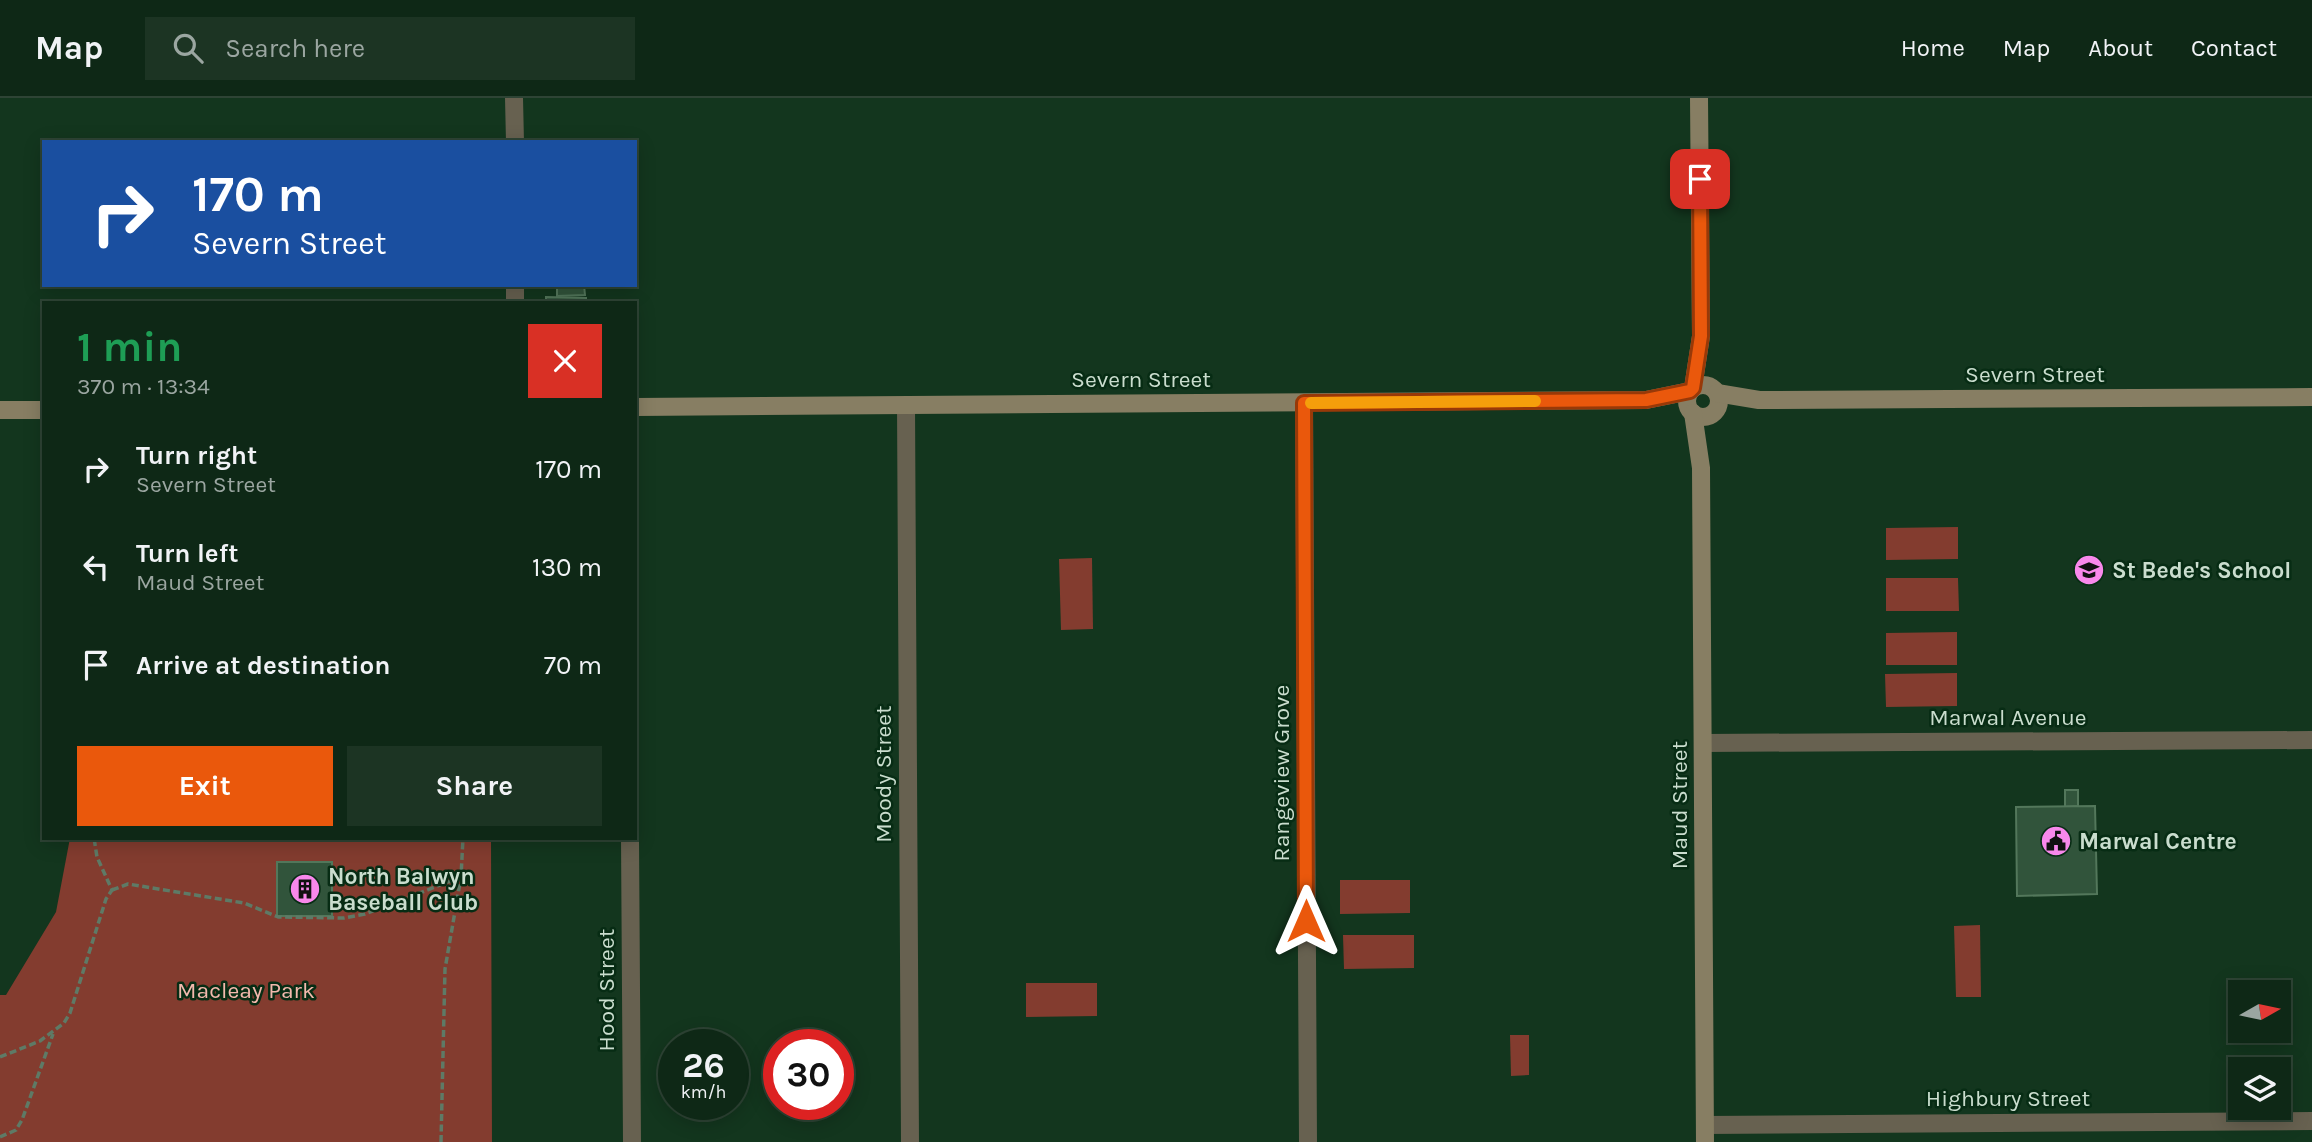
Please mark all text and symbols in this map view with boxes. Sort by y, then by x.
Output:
search box [145,17,635,80]
text: Map [35,29,103,67]
icon: search [169,29,207,67]
text: Search here [225,33,365,64]
text: Home [1901,34,1965,62]
text: Map [2003,34,2050,62]
text: About [2088,34,2153,62]
text: Contact [2191,34,2277,62]
pin [1670,149,1730,209]
icon: arrive [1681,160,1719,198]
text: 170 m [192,166,324,223]
icon: right [77,168,168,259]
text: Severn Street [192,225,387,262]
text: 1 min [77,322,182,372]
button: close [528,324,602,398]
street label: Severn Street [1965,361,2105,388]
street label: Severn Street [1071,366,1211,393]
text: 370 m · 13:34 [77,373,210,400]
text: Turn right [136,440,257,471]
icon: right [77,450,115,488]
text: 170 m [535,454,602,485]
text: Severn Street [136,471,276,498]
text: Turn left [136,538,238,569]
icon: left [77,548,115,586]
text: 130 m [532,552,602,583]
school or university icon: St Bede's School [2072,553,2106,587]
place label: St Bede's School [2112,557,2291,584]
text: Maud Street [136,569,264,596]
icon: arrive [77,646,115,684]
text: Arrive at destination [136,650,390,681]
text: 70 m [544,650,602,681]
street label: Rangeview Grove [1268,685,1295,861]
street label: Marwal Avenue [1929,704,2087,731]
street label: Moody Street [870,705,897,843]
street label: Maud Street [1666,741,1693,869]
button: Exit [77,746,333,826]
button: Share [347,746,602,826]
public building icon: Marwal Centre [2039,824,2073,858]
place label: Marwal Centre [2079,828,2237,855]
place label: North Balwyn Baseball Club [328,863,478,916]
building icon: North Balwyn Baseball Club [288,872,322,906]
position arrow [1269,884,1343,958]
street label: Hood Street [593,928,620,1051]
park label: Macleay Park [177,977,315,1004]
north arrow [2228,980,2291,1043]
map controls [2228,980,2291,1120]
speed limit sign: 30 [763,1029,854,1120]
text: 26 [682,1045,725,1086]
button: layers [2228,1057,2291,1120]
text: km/h [681,1081,726,1103]
street label: Highbury Street [1926,1085,2090,1112]

